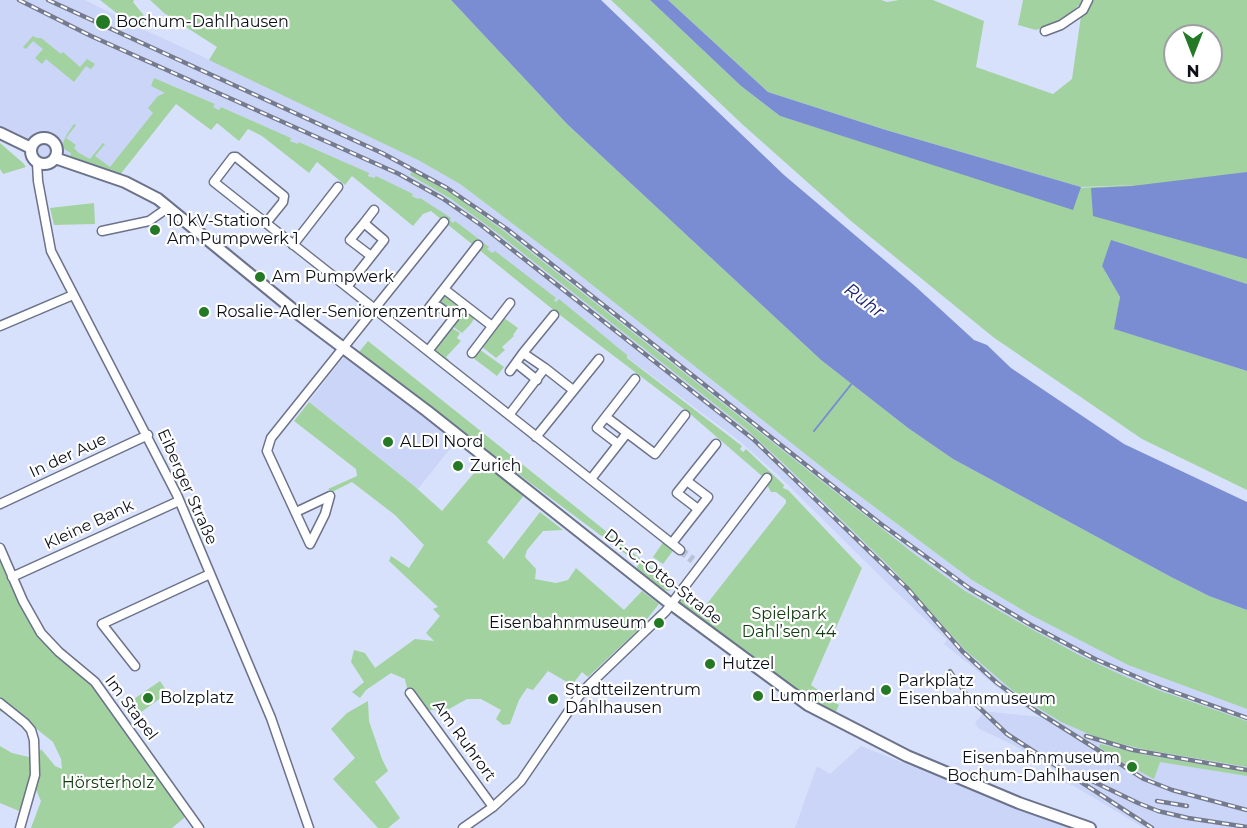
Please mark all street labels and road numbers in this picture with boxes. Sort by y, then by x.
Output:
street label: Eiberger Straße [153,426,221,548]
street label: In der Aue [26,430,110,482]
street label: Kleine Bank [41,496,137,554]
street label: Dr.-C.-Otto-Straße [600,525,726,629]
street label: Im Stapel [100,672,162,744]
street label: Am Ruhrort [428,697,500,785]

